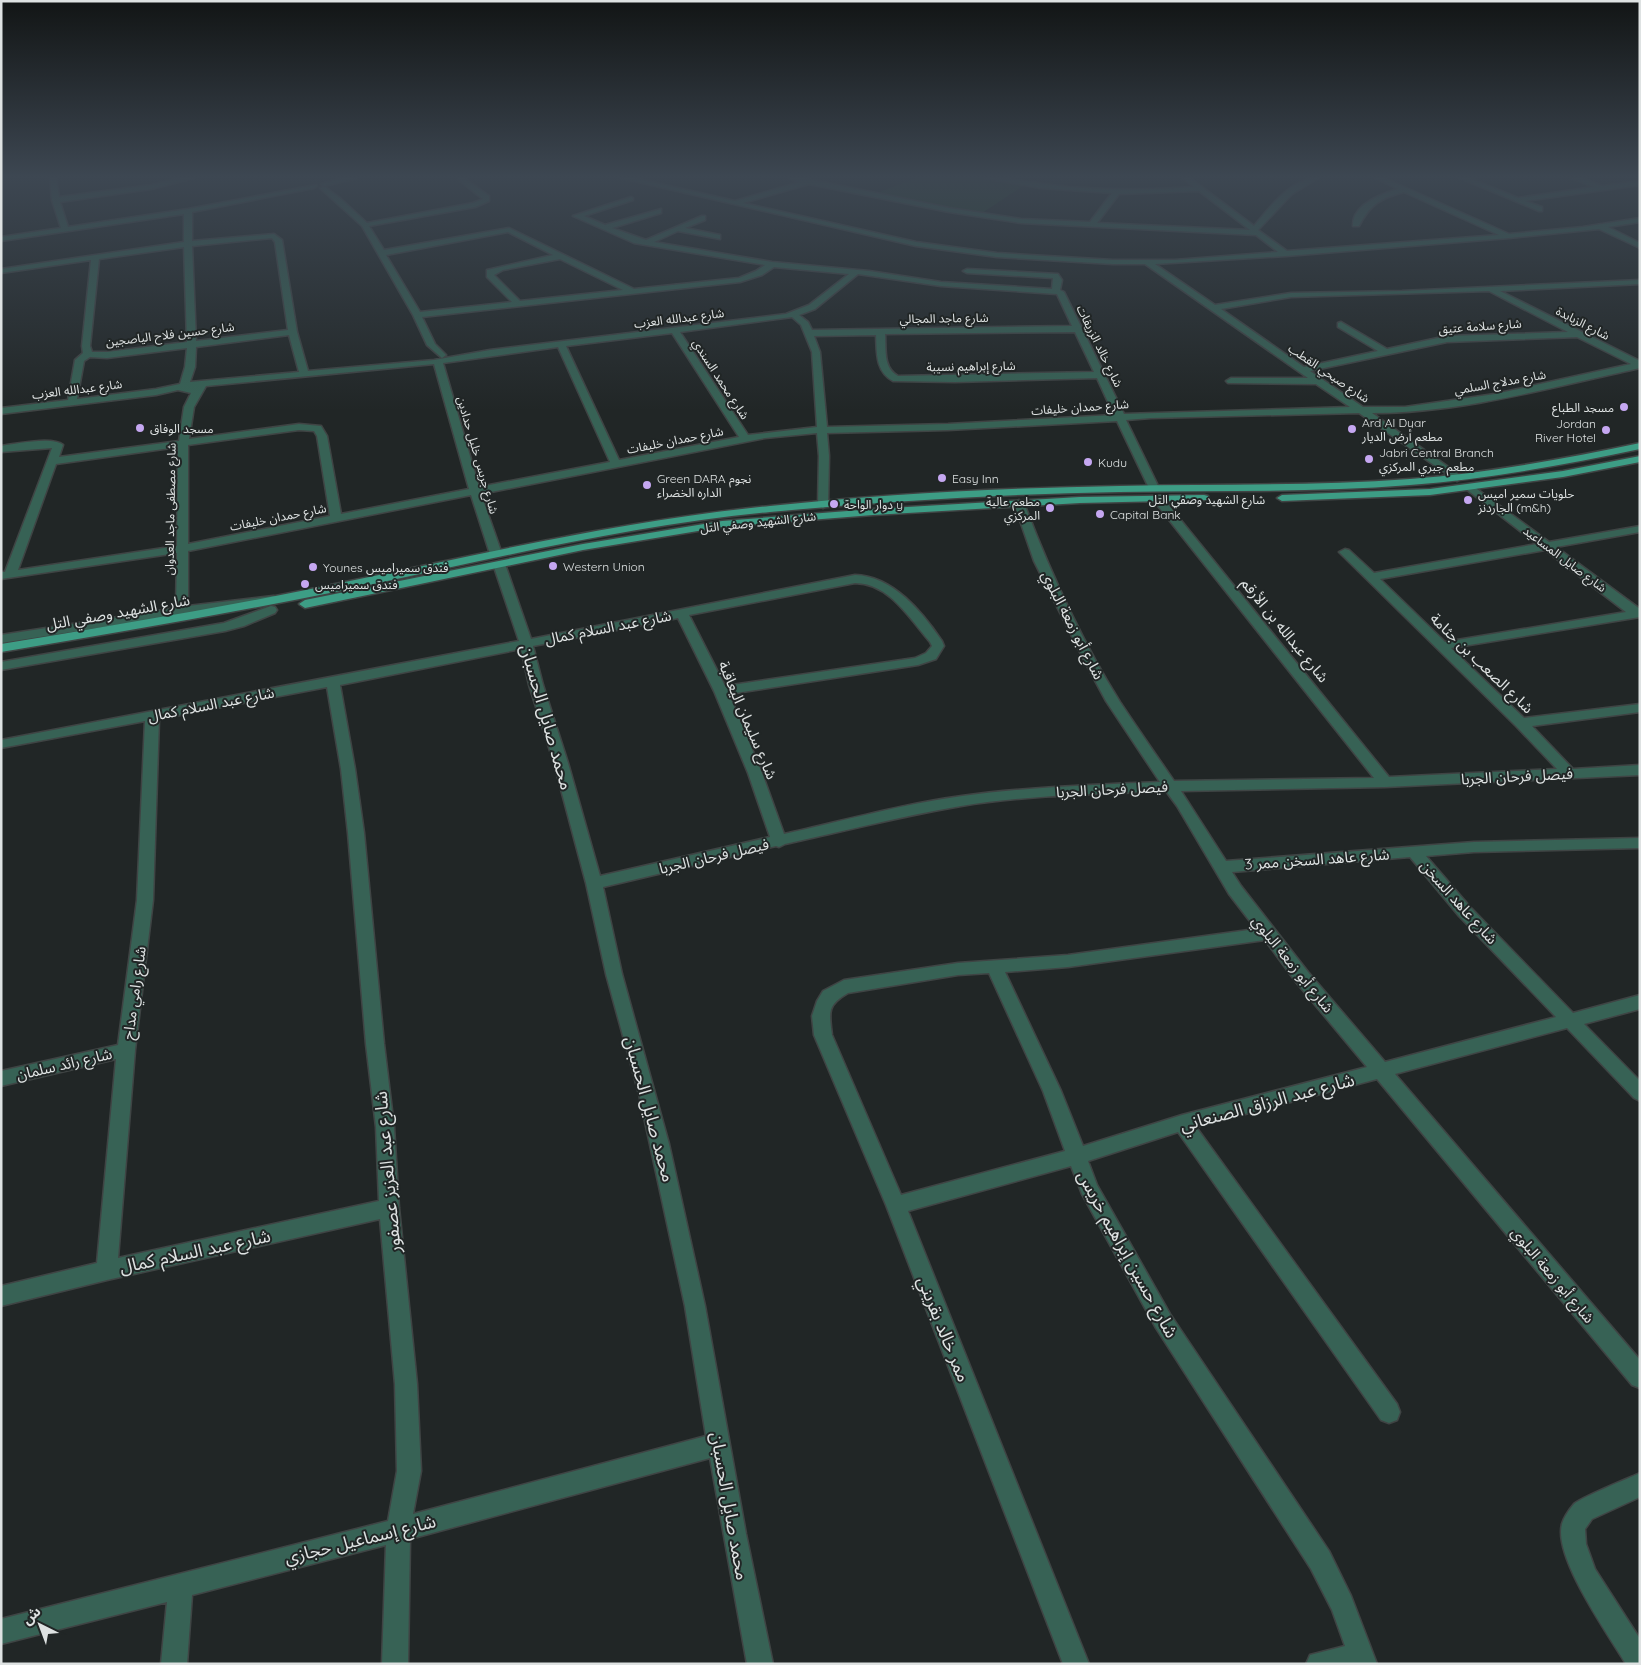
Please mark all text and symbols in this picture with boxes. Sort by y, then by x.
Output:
street label: شارع خالد الزريقات [1072,302,1126,390]
street label: شارع الزبابدة [1553,303,1612,345]
street label: شارع عبدالله العزب [633,305,725,333]
street label: شارع ماجد المجالي [899,310,989,329]
street label: شارع سلامة عتيق [1438,316,1522,338]
street label: شارع حسين فلاح الياصجين [105,319,235,351]
street label: شارع محمد السندي [687,336,753,424]
street label: شارع صبحي القطب [1284,340,1373,408]
street label: شارع إبراهيم نسيبة [926,358,1016,376]
street label: شارع مدلاج السلمي [1453,367,1547,400]
street label: شارع عبدالله العزب [31,376,123,404]
street label: شارع جريس خليل حدادين [452,394,502,516]
street label: شارع حمدان خليفات [1031,396,1129,420]
place label: مسجد الطباع [1552,400,1614,417]
marker: مسجد الطباع [1618,401,1630,413]
place label: Ard Al Dyar مطعم أرض الديار [1361,415,1443,446]
place label: Jordan River Hotel [1535,416,1596,445]
place label: مسجد الوفاق [150,421,214,436]
marker: مسجد الوفاق [134,422,146,434]
street label: شارع حمدان خليفات [626,423,725,459]
marker: Ard Al Dyar مطعم أرض الديار [1346,423,1358,435]
marker: Jordan River Hotel [1600,424,1612,436]
street label: شارع مصطفى ماجد العدوان [161,443,181,575]
place label: Jabri Central Branch مطعم جبري المركزي [1379,445,1494,476]
marker: Jabri Central Branch مطعم جبري المركزي [1363,453,1375,465]
place label: Kudu [1098,455,1127,470]
marker: Kudu [1082,456,1094,468]
place label: Green DARA نجوم الداره الخضراء [657,471,751,500]
place label: Easy Inn [952,471,999,486]
marker: Easy Inn [936,472,948,484]
marker: Green DARA نجوم الداره الخضراء [641,479,653,491]
place label: حلويات سمير اميس الجاردنز (m&h) [1477,486,1574,515]
street label: شارع الشهيد وصفي التل [1149,492,1265,509]
place label: مطعم عالية المركزي [986,494,1040,525]
marker: حلويات سمير اميس الجاردنز (m&h) [1462,494,1474,506]
place label: دوار الواحة y [844,497,903,512]
marker: دوار الواحة y [828,498,840,510]
street label: شارع حمدان خليفات [229,500,328,536]
marker: مطعم عالية المركزي [1044,502,1056,514]
place label: Capital Bank [1110,507,1181,522]
street label: شارع الشهيد وصفي التل [699,508,817,538]
marker: Capital Bank [1094,508,1106,520]
street label: شارع صايل المساعيد [1519,523,1609,597]
place label: Western Union [563,559,645,574]
place label: Younes فندق سميراميس [323,560,448,575]
marker: Western Union [547,560,559,572]
marker: Younes فندق سميراميس [307,561,319,573]
street label: شارع أبو زمعة البلوي [1035,567,1109,684]
street label: شارع عبدالله بن الأرقم [1235,574,1333,688]
place label: فندق سميراميس [315,577,398,592]
marker: فندق سميراميس [299,578,311,590]
street label: شارع الشهيد وصفي التل [45,590,192,637]
street label: شارع عبد السلام كمال [543,605,674,652]
street label: شارع الصعب بن جثامة [1424,609,1538,720]
street label: محمد صايل الحسبان [515,642,579,792]
street label: شارع سليمان اليعاقبة [712,658,782,784]
street label: شارع عبد السلام كمال [146,682,277,729]
street label: فيصل فرحان الجربا [1461,764,1574,788]
street label: فيصل فرحان الجربا [1056,777,1169,801]
street label: فيصل فرحان الجربا [657,834,771,878]
street label: شارع عاهد السخن ممر 3 [1244,844,1391,877]
street label: شارع عاهد السخن [1414,856,1502,950]
street label: شارع أبو زمعة البلوي [1246,912,1338,1019]
street label: شارع رامي مداح [118,945,153,1041]
street label: محمد صايل الحسبان [619,1033,681,1185]
street label: شارع رائد سلمان [14,1044,115,1087]
street label: شارع عبد الرزاق الصنعاني [1177,1068,1358,1139]
street label: شارع عبد العزيز عصفور [368,1090,409,1255]
street label: شارع حسين إبراهيم خريس [1070,1166,1184,1343]
street label: شارع أبو زمعة البلوي [1505,1223,1599,1329]
street label: شارع عبد السلام كمال [117,1224,273,1281]
street label: ممر خالد بقريني [910,1273,976,1386]
street label: محمد صايل الحسبان [706,1430,754,1582]
street label: شارع إسماعيل حجازي [282,1509,439,1572]
north arrow [15,1600,65,1650]
text: ش [18,1602,44,1628]

